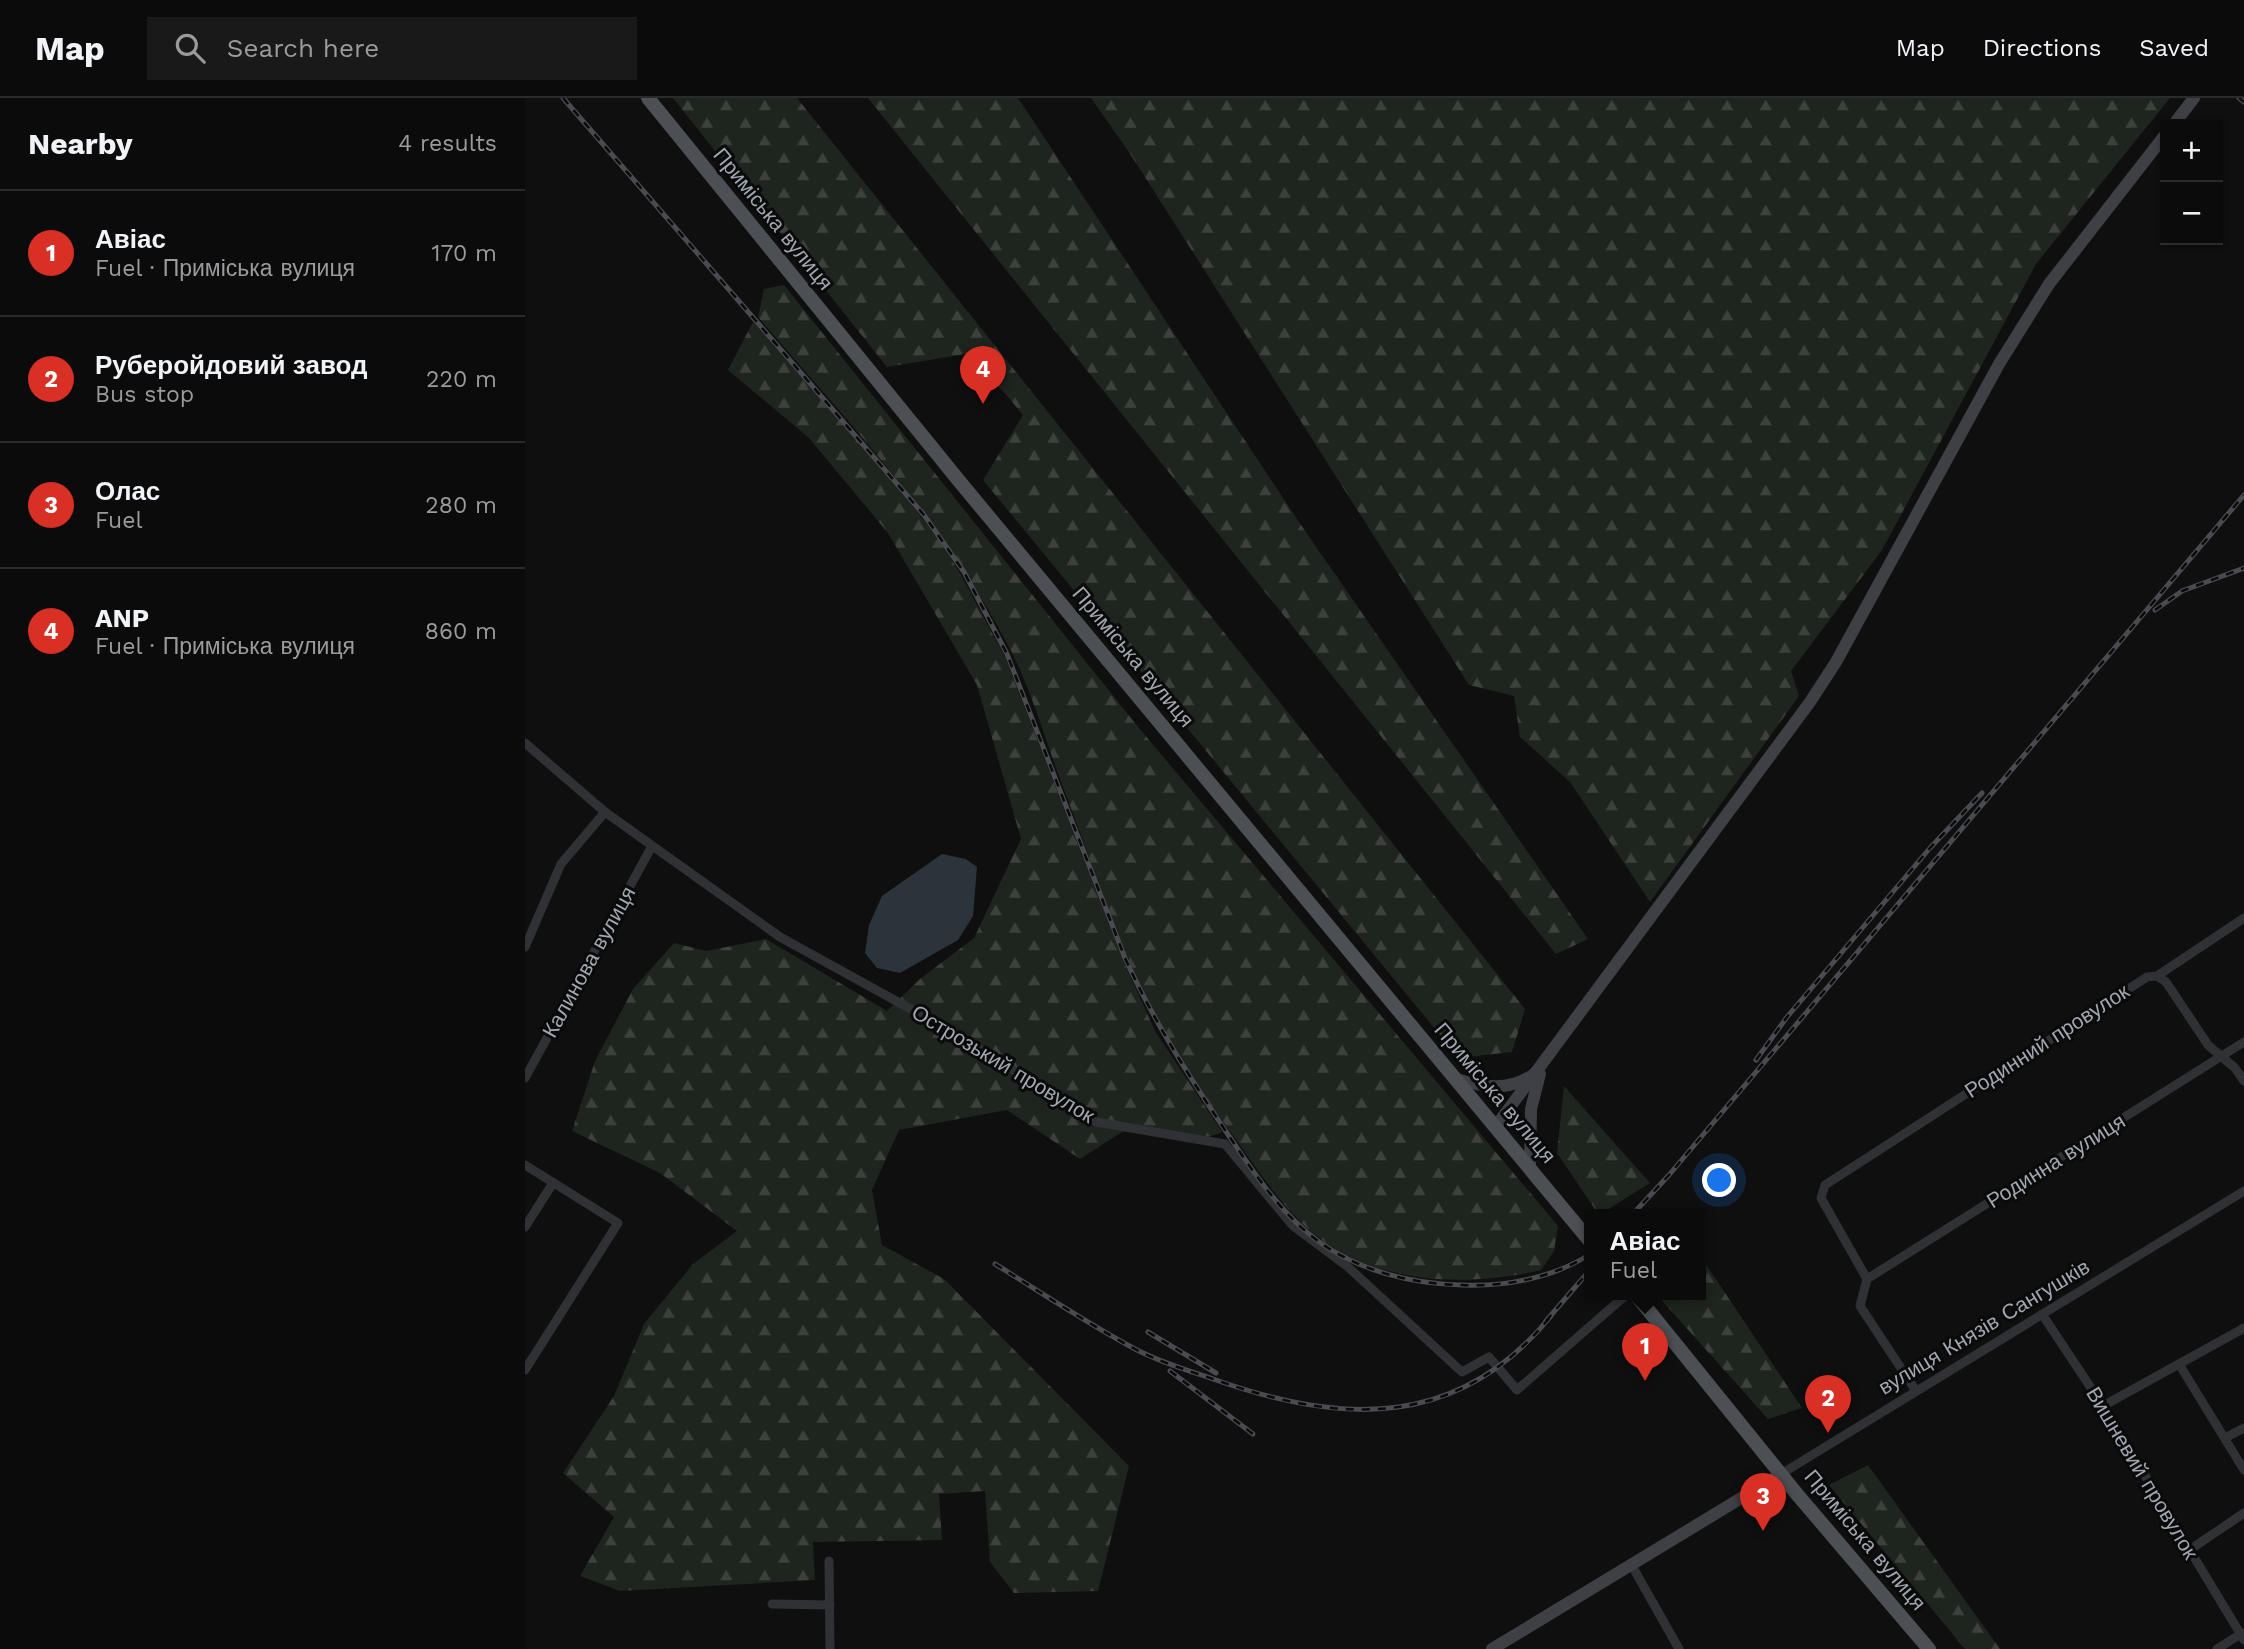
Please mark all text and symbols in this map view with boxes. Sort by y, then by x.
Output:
search box [147,17,637,80]
text: Map [35,29,105,68]
icon: search [171,29,209,67]
text: Search here [227,33,379,63]
text: Map [1896,34,1945,62]
text: Directions [1983,34,2101,62]
text: Saved [2139,34,2209,62]
map controls [2160,119,2223,245]
button: + [2160,119,2223,182]
text: Nearby [28,126,133,161]
text: 4 results [398,130,497,157]
street label: Приміська вулиця [708,143,838,295]
button: − [2160,182,2223,245]
text: Авіас [95,224,166,254]
text: 1 [46,240,56,267]
text: 170 m [432,240,497,267]
text: Fuel · Приміська вулиця [95,255,355,282]
pin: 4 [960,346,1006,404]
text: Руберойдовий завод [95,350,368,380]
text: 2 [44,366,58,393]
text: 220 m [426,366,497,393]
text: Bus stop [95,381,194,408]
text: Олас [95,476,160,506]
text: 3 [44,492,58,519]
text: 280 m [425,492,497,519]
text: Fuel [95,507,143,534]
street label: Приміська вулиця [1067,581,1199,732]
text: ANP [95,603,149,633]
text: 4 [44,618,58,645]
text: 860 m [425,618,497,645]
text: Fuel · Приміська вулиця [95,633,355,660]
street label: Калинова вулиця [537,882,640,1042]
street label: Родинний провулок [1960,978,2134,1103]
street label: Острозький провулок [907,999,1100,1128]
street label: Приміська вулиця [1429,1017,1561,1168]
street label: Родинна вулиця [1982,1108,2130,1213]
your location [1702,1163,1736,1197]
popup [1584,1209,1706,1300]
text: Авіас [1610,1226,1680,1256]
street label: вулиця Князів Сангушків [1874,1254,2094,1400]
text: Fuel [1610,1257,1657,1284]
pin: 1 [1622,1323,1668,1381]
pin: 2 [1805,1375,1851,1433]
street label: Вишневий провулок [2081,1382,2204,1564]
street label: Приміська вулиця [1799,1464,1931,1615]
pin: 3 [1740,1473,1786,1531]

